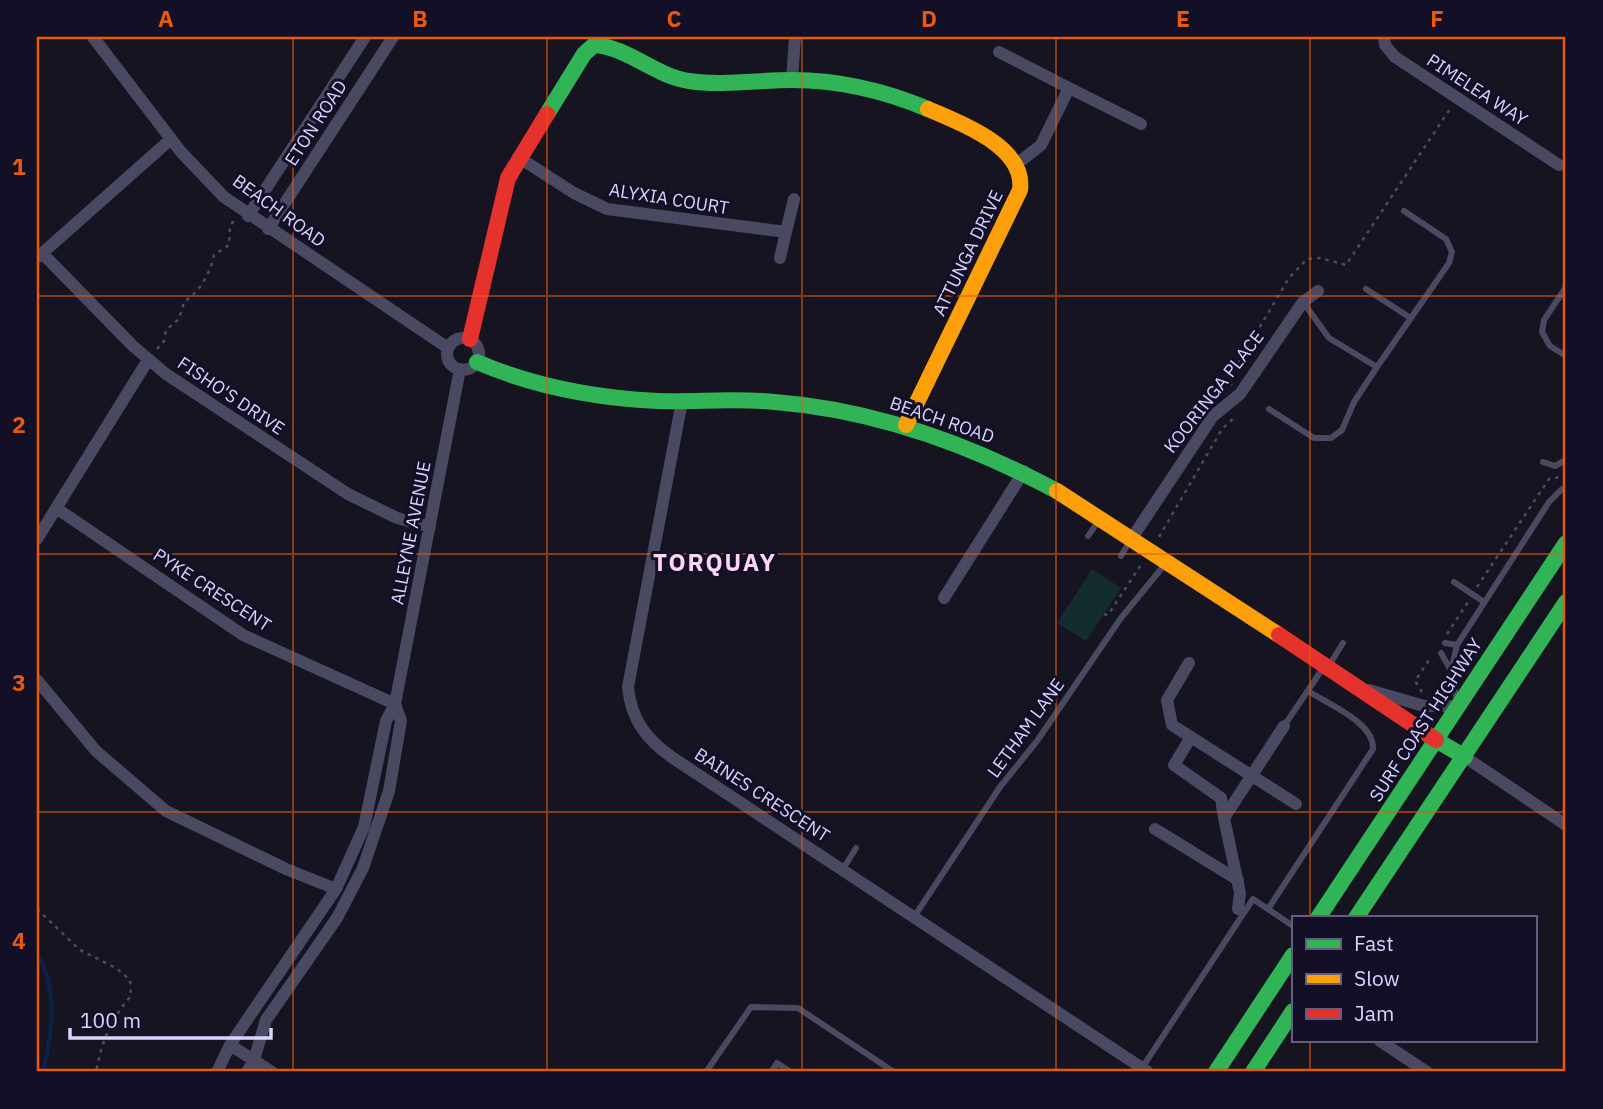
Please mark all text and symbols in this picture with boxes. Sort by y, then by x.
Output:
text: A [158,3,174,33]
text: B [412,3,428,33]
text: C [667,3,682,33]
text: D [921,3,937,33]
text: E [1176,3,1190,33]
text: F [1430,3,1444,33]
street label: PIMELEA WAY [1422,48,1532,131]
street label: ETON ROAD [279,76,352,170]
text: 1 [12,151,26,181]
street label: BEACH ROAD [228,169,330,252]
street label: ALYXIA COURT [607,178,731,219]
street label: ATTUNGA DRIVE [927,186,1008,319]
street label: KOORINGA PLACE [1159,326,1269,458]
street label: FISHO'S DRIVE [173,351,289,440]
street label: BEACH ROAD [887,391,997,448]
text: 2 [12,409,26,439]
street label: ALLEYNE AVENUE [385,459,436,607]
street label: PYKE CRESCENT [149,543,276,636]
district label: TORQUAY [653,546,777,578]
street label: SURF COAST HIGHWAY [1364,633,1487,806]
text: 3 [12,667,26,697]
street label: LETHAM LANE [982,674,1069,782]
street label: BAINES CRESCENT [690,742,834,847]
legend [1292,916,1536,1042]
text: 4 [12,925,26,955]
text: Fast [1354,929,1394,957]
text: Slow [1354,964,1400,992]
scale bar [70,997,271,1041]
text: Jam [1354,999,1394,1027]
text: 100 m [80,1006,141,1034]

